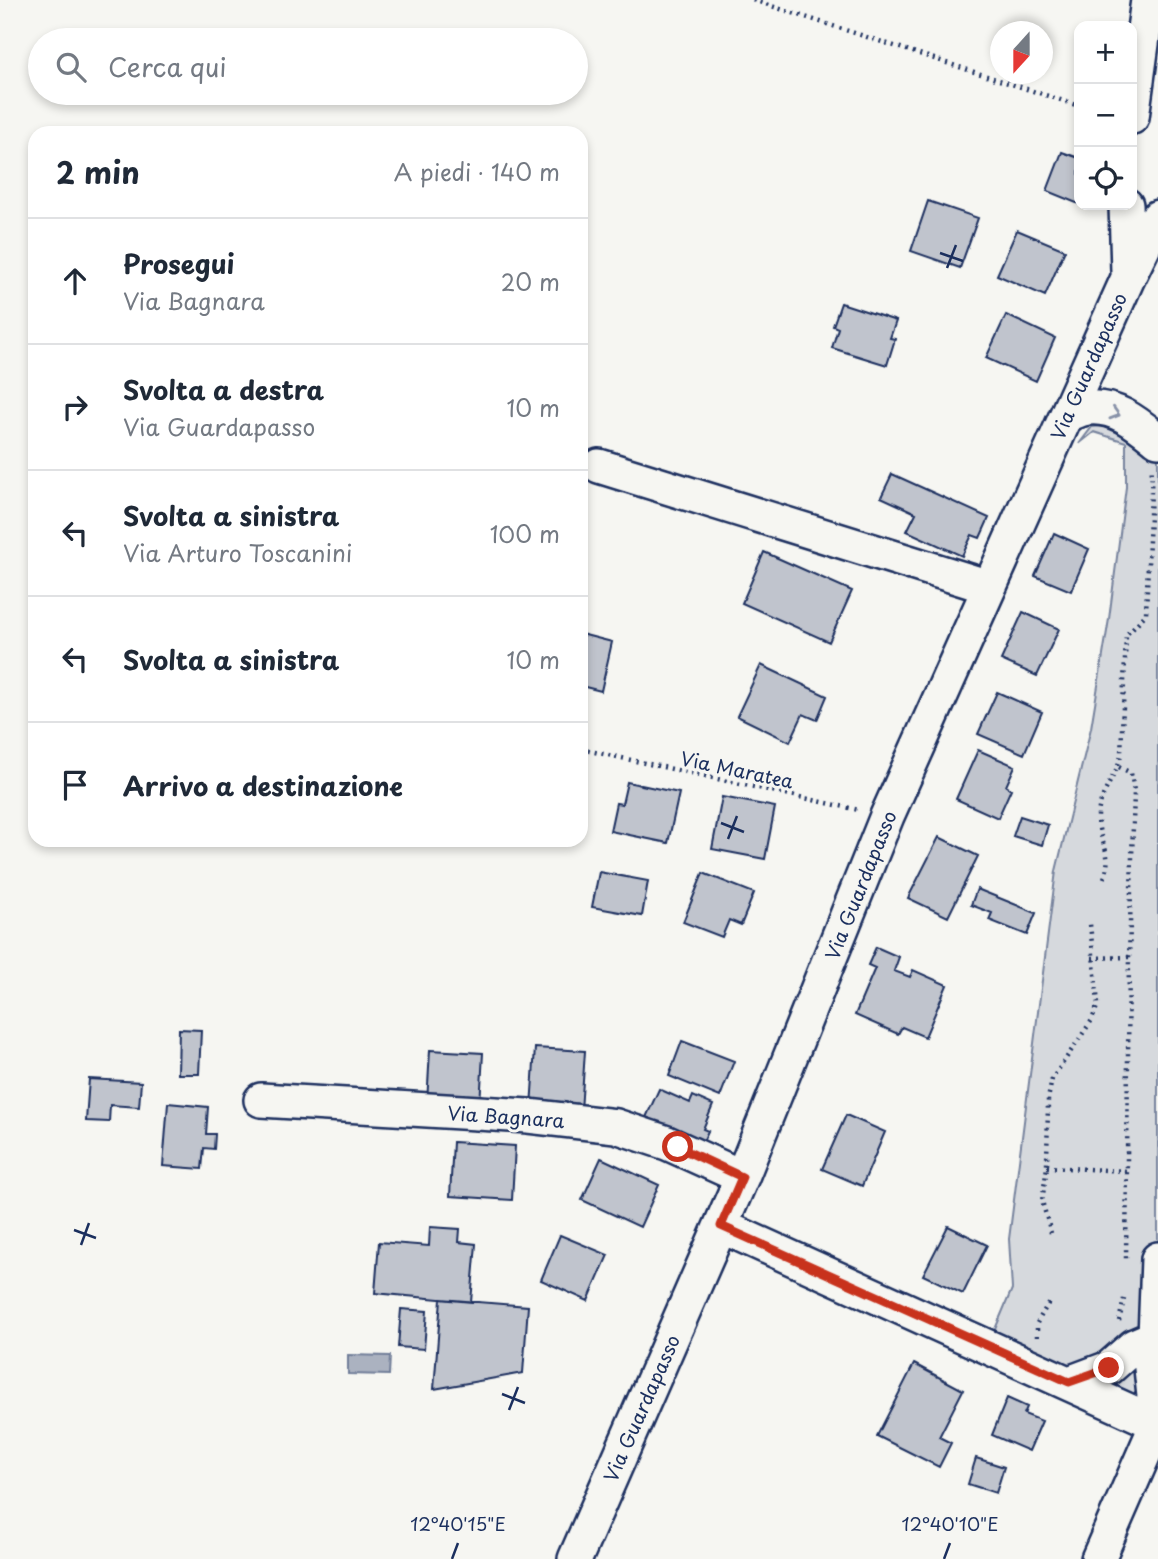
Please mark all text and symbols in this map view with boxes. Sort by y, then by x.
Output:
north arrow [990,21,1053,84]
map controls [1074,21,1137,210]
button: + [1074,21,1137,84]
search box [28,28,588,105]
text: Cerca qui [108,47,227,86]
icon: search [52,48,90,86]
button: − [1074,84,1137,147]
button: locate [1074,147,1137,210]
text: 2 min [56,149,140,194]
text: A piedi · 140 m [394,154,560,189]
text: Prosegui [123,244,235,283]
icon: ahead [56,262,94,300]
text: 20 m [501,264,560,299]
text: Via Bagnara [123,283,265,318]
street label: Via Guardapasso [1043,288,1133,444]
text: Svolta a destra [123,370,324,409]
icon: right [56,388,94,426]
text: 10 m [506,390,560,425]
one-way arrow [1109,405,1121,420]
text: Via Guardapasso [123,409,315,444]
text: Svolta a sinistra [123,496,339,535]
icon: left [56,514,94,552]
text: 100 m [490,516,560,551]
text: Via Arturo Toscanini [123,535,352,570]
icon: left [56,640,94,678]
text: Svolta a sinistra [123,640,339,679]
text: 10 m [506,642,560,677]
street label: Via Maratea [678,743,796,795]
icon: arrive [56,766,94,804]
text: Arrivo a destinazione [123,766,403,805]
street label: Via Guardapasso [817,806,903,964]
street label: Via Bagnara [447,1098,565,1134]
route start [662,1131,693,1162]
street label: Via Guardapasso [596,1330,686,1486]
route end [1093,1352,1124,1383]
text: 12°40'15"E [410,1510,506,1537]
text: 12°40'10"E [901,1510,999,1537]

